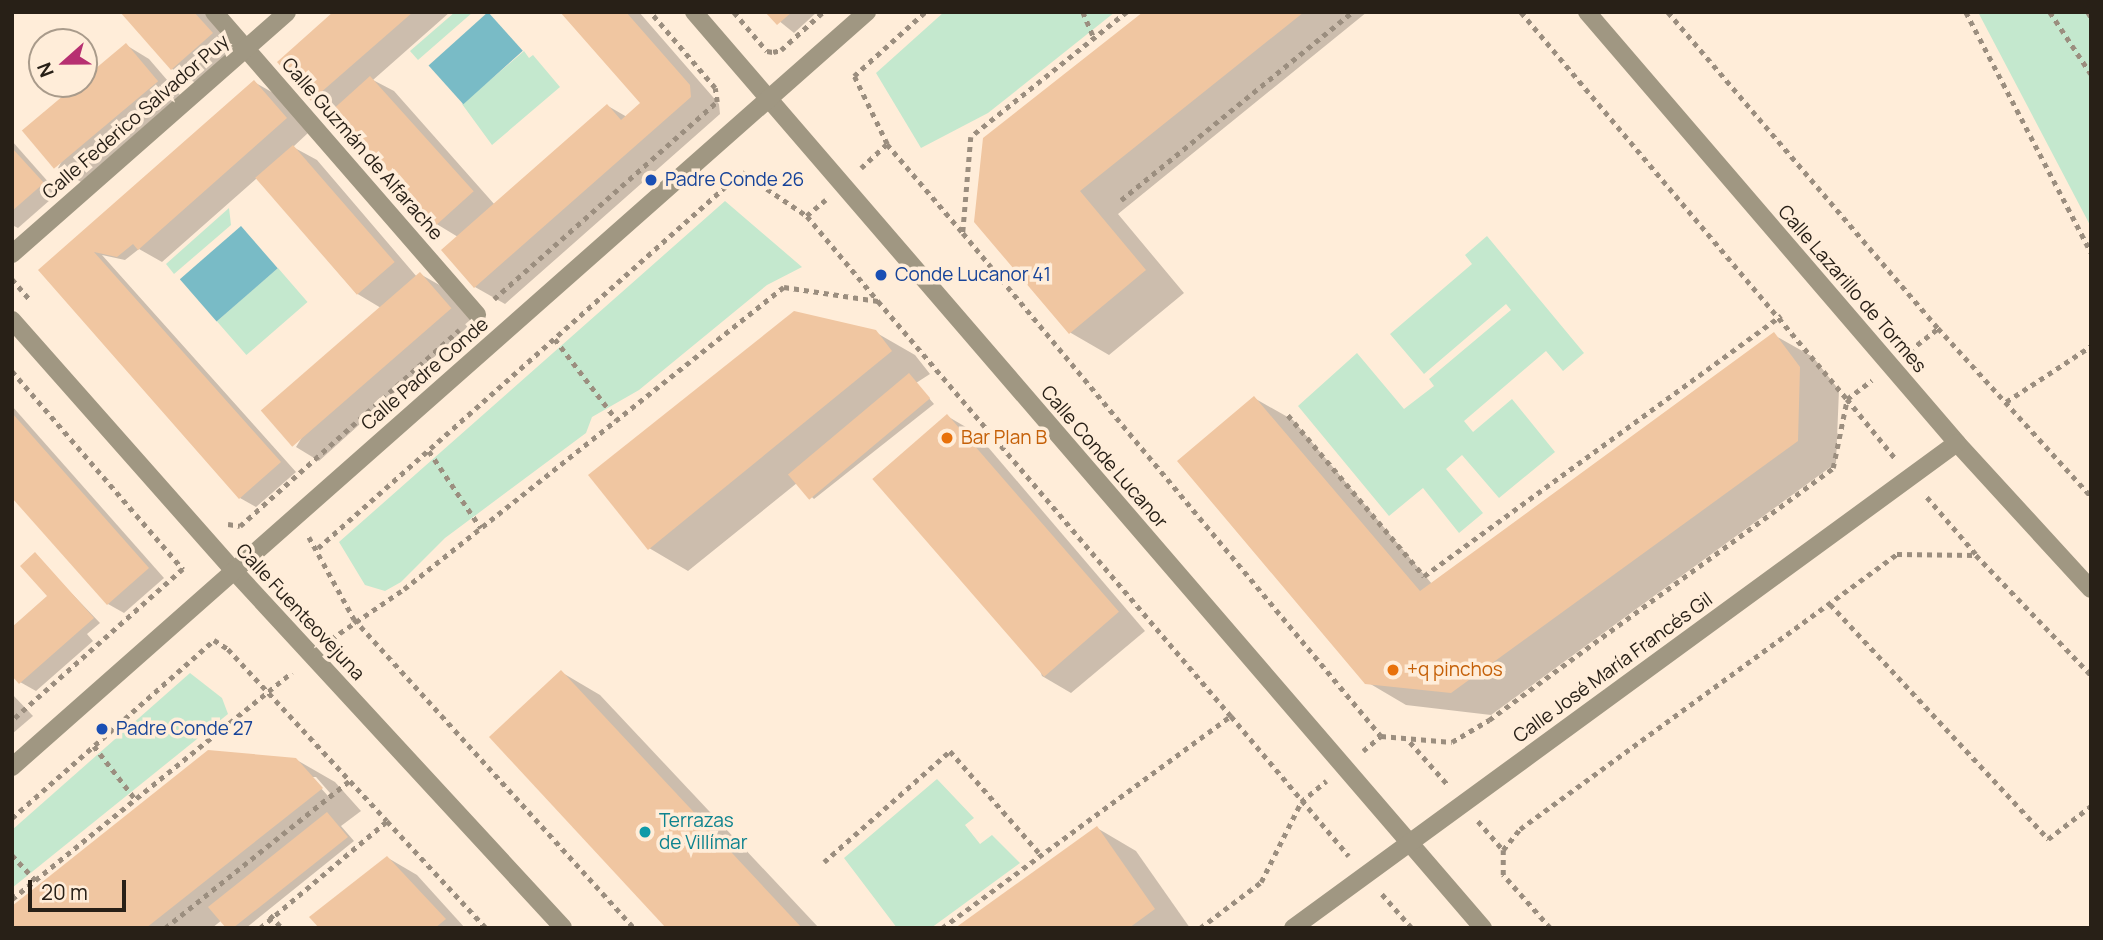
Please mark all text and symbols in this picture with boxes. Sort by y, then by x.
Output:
north arrow [28,28,98,98]
street label: Calle Federico Salvador Puy [38,30,234,204]
street label: Calle Guzmán de Alfarache [277,53,447,245]
text: N [31,59,60,81]
place label: Padre Conde 26 [665,169,804,191]
marker: Padre Conde 26 [643,172,659,188]
street label: Calle Lazarillo de Tormes [1773,201,1931,377]
place label: Conde Lucanor 41 [895,264,1051,286]
marker: Conde Lucanor 41 [873,267,889,283]
street label: Calle Padre Conde [357,313,493,435]
street label: Calle Conde Lucanor [1036,381,1172,533]
place label: Bar Plan B [961,427,1047,449]
marker: Bar Plan B [939,430,955,446]
street label: Calle Fuenteovejuna [231,539,369,685]
street label: Calle José María Francés Gil [1509,588,1717,748]
place label: +q pinchos [1407,659,1503,681]
marker: +q pinchos [1385,662,1401,678]
place label: Padre Conde 27 [116,718,253,740]
marker: Padre Conde 27 [94,721,110,737]
place label: Terrazas de Villímar [659,810,748,854]
marker: Terrazas de Villímar [637,824,653,840]
scale bar [32,866,130,910]
text: 20 m [41,878,88,906]

